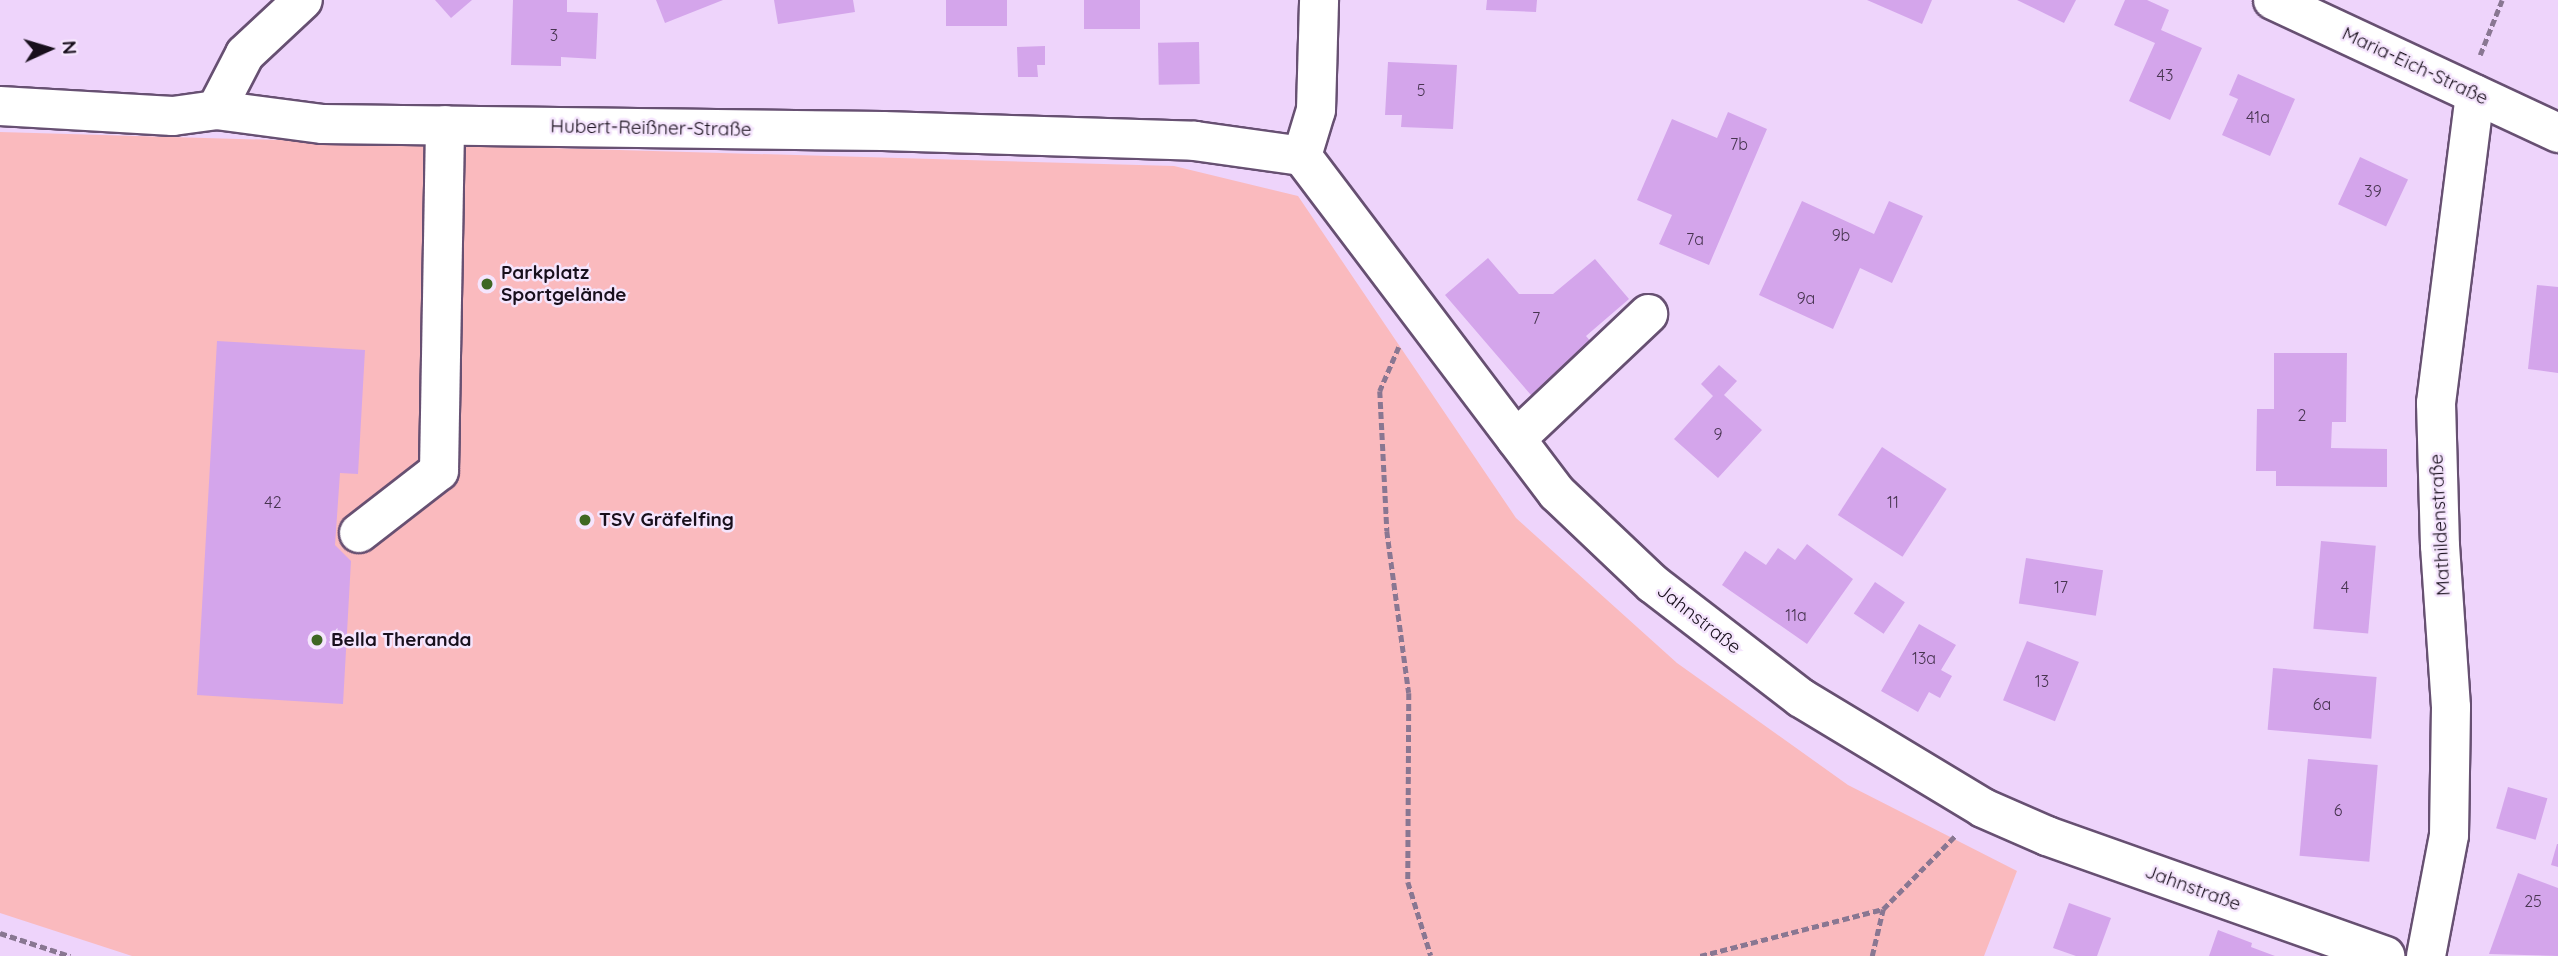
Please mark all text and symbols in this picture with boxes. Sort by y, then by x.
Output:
north arrow [14,14,84,84]
street label: Maria-Eich-Straße [2338,22,2492,110]
house number: 3 [550,25,558,45]
text: N [57,40,82,55]
house number: 43 [2157,65,2173,85]
house number: 5 [1417,80,1425,100]
house number: 41a [2246,107,2270,127]
street label: Hubert-Reißner-Straße [550,115,752,141]
house number: 7b [1730,134,1748,154]
house number: 39 [2364,181,2382,201]
house number: 9b [1832,225,1850,245]
house number: 7a [1686,229,1704,249]
place label: Parkplatz Sportgelände [501,262,627,306]
marker: Parkplatz Sportgelände [479,276,495,292]
house number: 9a [1797,288,1815,308]
house number: 7 [1532,308,1540,328]
house number: 2 [2298,405,2306,425]
house number: 9 [1714,424,1722,444]
street label: Mathildenstraße [2425,453,2455,597]
house number: 42 [264,492,282,512]
house number: 11 [1887,492,1899,512]
place label: TSV Gräfelfing [599,509,734,531]
marker: TSV Gräfelfing [577,512,593,528]
house number: 17 [2054,577,2068,597]
house number: 4 [2341,577,2349,597]
street label: Jahnstraße [1652,579,1746,659]
house number: 11a [1785,605,1807,625]
place label: Bella Theranda [331,629,472,651]
marker: Bella Theranda [309,632,325,648]
house number: 13a [1912,648,1936,668]
house number: 13 [2035,671,2049,691]
house number: 6a [2313,694,2331,714]
house number: 6 [2334,800,2342,820]
street label: Jahnstraße [2142,860,2244,916]
house number: 25 [2524,891,2542,911]

